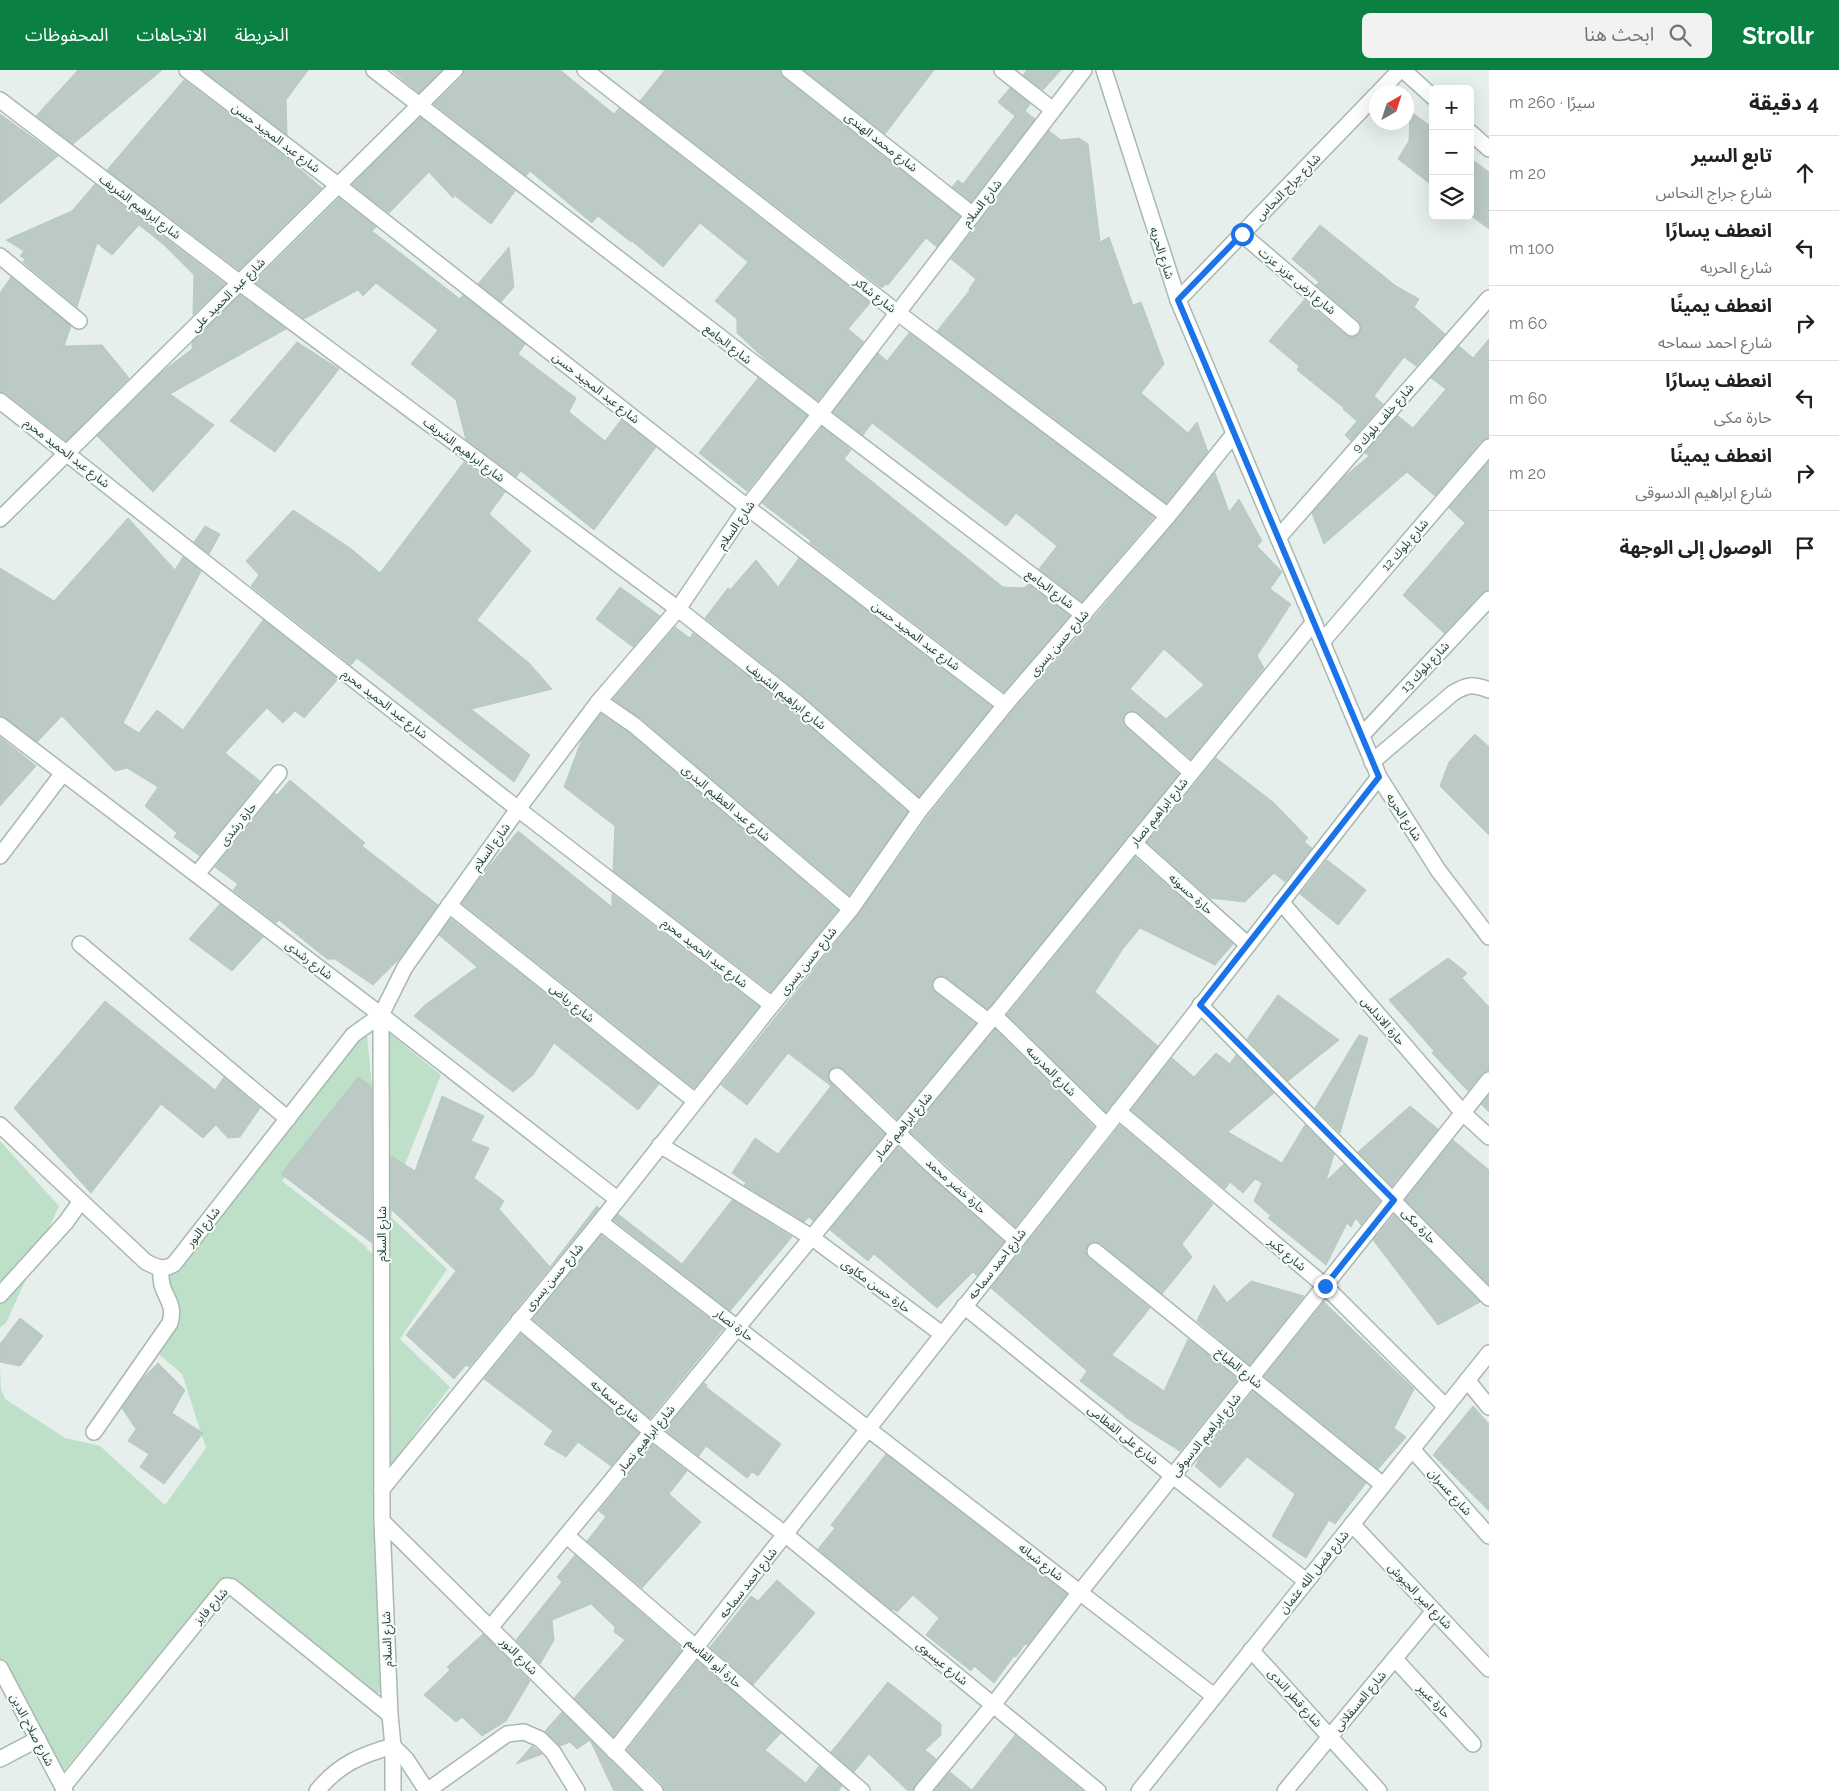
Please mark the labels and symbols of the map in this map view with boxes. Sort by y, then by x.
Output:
north arrow [1369,85,1414,130]
street label: شارع عبد المجيد حسن [228,100,323,177]
street label: شارع محمد الهندى [841,109,920,176]
street label: شارع جراج النحاس [1253,151,1325,225]
street label: شارع ابراهيم الشريف [95,172,183,244]
street label: شارع السلام [959,177,1006,230]
route start [1231,223,1254,246]
street label: شارع الحريه [1145,225,1177,281]
street label: شارع ارض عزيز عزت [1254,245,1339,319]
street label: شارع عبد الحميد على [188,255,269,336]
street label: شارع شاكر [849,274,899,317]
street label: شارع الجامع [700,321,754,368]
street label: شارع عبد المجيد حسن [548,350,642,428]
street label: شارع خلف بلوك 9 [1349,381,1418,457]
street label: شارع عبد الحميد محرم [20,415,113,492]
street label: شارع ابراهيم الشريف [419,415,507,487]
street label: شارع السلام [714,498,759,553]
street label: شارع بلوك 12 [1379,516,1433,575]
street label: شارع الجامع [1022,566,1077,613]
street label: شارع عبد المجيد حسن [868,598,963,675]
street label: شارع حسن يسرى [1026,607,1093,680]
street label: شارع بلوك 13 [1398,639,1453,697]
street label: شارع ابراهيم الشريف [742,660,829,734]
street label: شارع عبد الحميد محرم [338,666,431,743]
street label: شارع عبد العظيم البدرى [678,762,773,846]
street label: شارع ابراهيم نصار [1127,775,1192,851]
street label: شارع الحريه [1382,791,1425,844]
street label: حارة رشدى [216,800,260,848]
street label: شارع السلام [469,820,515,875]
street label: حارة حسونه [1166,871,1216,917]
street label: شارع عبد الحميد محرم [658,915,751,992]
street label: شارع حسن يسرى [776,924,841,999]
street label: شارع رشدى [281,938,335,984]
street label: شارع رياض [546,981,597,1027]
street label: حارة الاندلس [1358,994,1408,1048]
street label: شارع المدرسه [1022,1043,1079,1100]
street label: شارع ابراهيم نصار [870,1090,937,1165]
street label: حارة خضر محمد [923,1155,989,1217]
street label: شارع النور [183,1204,224,1252]
street label: حارة مكى [1399,1205,1439,1247]
street label: شارع السلام [375,1206,391,1262]
street label: شارع احمد سماحه [965,1226,1030,1303]
street label: شارع بكير [1263,1234,1309,1275]
street label: شارع حسن يسرى [522,1241,588,1315]
street label: حارة حسن مكاوى [839,1256,913,1316]
route end [1314,1275,1337,1298]
street label: حارة نصار [711,1305,756,1344]
street label: شارع الطباخ [1211,1345,1265,1393]
street label: شارع سماحه [587,1377,642,1427]
street label: شارع ابراهيم الدسوقى [1168,1391,1245,1481]
street label: شارع ابراهيم نصار [614,1402,679,1478]
street label: شارع على القطامى [1084,1402,1161,1469]
street label: شارع عسران [1424,1466,1475,1520]
street label: شارع فضل الله عثمان [1276,1528,1353,1618]
street label: شارع شبانه [1015,1540,1066,1585]
street label: شارع احمد سماحه [716,1545,781,1622]
street label: شارع امير الجيوش [1384,1560,1455,1633]
street label: شارع فايز [191,1585,232,1629]
street label: شارع السلام [379,1611,397,1667]
street label: شارع النور [495,1634,540,1679]
street label: حارة أبو القاسم [682,1635,745,1692]
street label: شارع عيسوى [912,1638,970,1689]
street label: شارع قطر الندى [1264,1666,1325,1731]
street label: شارع العسقلانى [1331,1668,1391,1735]
street label: حارة عبير [1414,1680,1453,1721]
street label: شارع صلاح الدين [5,1691,57,1770]

